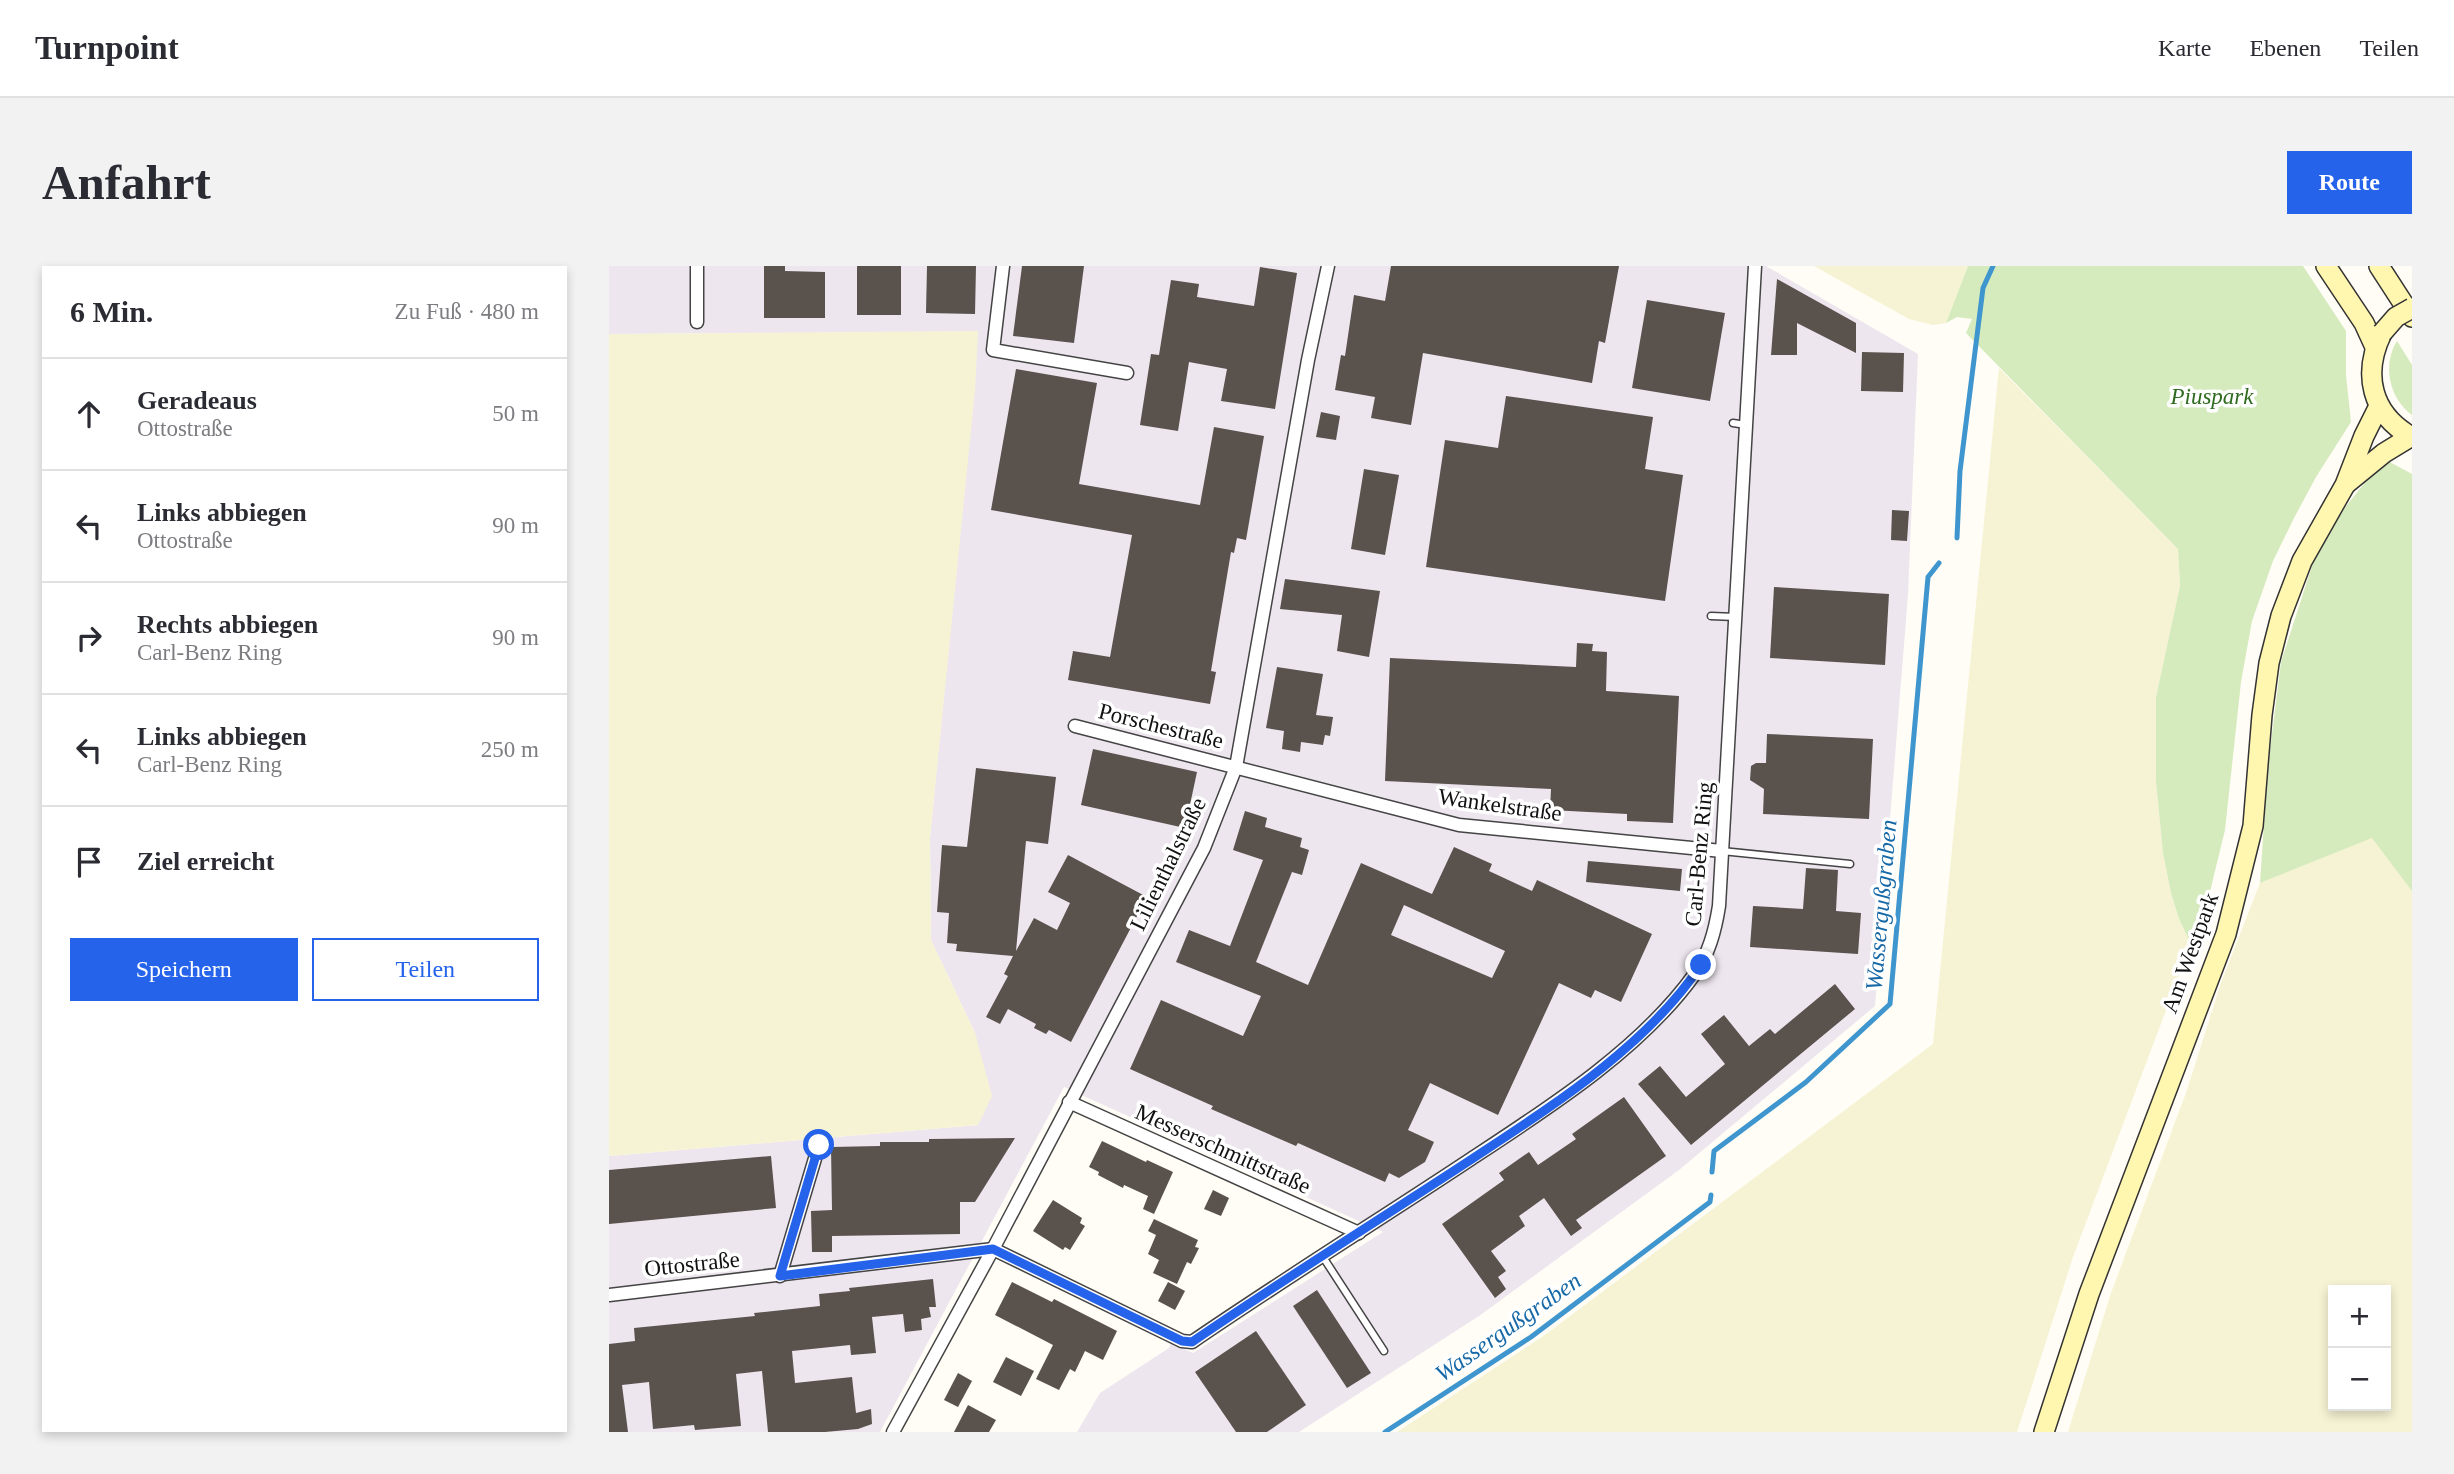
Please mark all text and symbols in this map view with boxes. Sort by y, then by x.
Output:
text: Turnpoint [35,30,179,66]
text: Karte [2158,35,2211,61]
text: Ebenen [2249,35,2321,61]
text: Teilen [2359,35,2419,61]
button: Route [2287,151,2412,214]
text: Anfahrt [42,155,211,210]
text: 6 Min. [70,295,153,328]
text: Zu Fuß · 480 m [395,299,539,324]
park label: Piuspark [2169,384,2254,409]
text: Geradeaus [137,386,257,415]
icon: ahead [70,395,108,433]
text: 50 m [492,401,539,426]
text: Ottostraße [137,416,233,441]
text: Links abbiegen [137,498,307,527]
icon: left [70,507,108,545]
text: 90 m [492,513,539,538]
text: Ottostraße [137,528,233,553]
text: Rechts abbiegen [137,610,318,639]
icon: right [70,619,108,657]
text: 90 m [492,625,539,650]
text: Carl-Benz Ring [137,640,282,665]
street label: Porschestraße [1096,698,1226,754]
text: Links abbiegen [137,722,307,751]
icon: left [70,731,108,769]
text: 250 m [481,737,539,762]
text: Carl-Benz Ring [137,752,282,777]
street label: Carl-Benz Ring [1680,780,1718,927]
street label: Wankelstraße [1437,784,1563,826]
street label: Lilienthalstraße [1125,794,1211,934]
water label: Wassergußgraben [1861,818,1901,992]
icon: arrive [70,843,108,881]
text: Ziel erreicht [137,847,274,876]
street label: Am Westpark [2157,889,2223,1017]
button: Speichern [70,938,298,1001]
button: Teilen [312,938,539,1001]
route end [1685,949,1716,980]
street label: Messerschmittstraße [1132,1099,1314,1199]
route start [803,1129,834,1160]
street label: Ottostraße [643,1247,741,1281]
water label: Wassergußgraben [1430,1267,1586,1387]
map controls [2328,1285,2391,1411]
button: + [2328,1285,2391,1348]
button: − [2328,1348,2391,1411]

